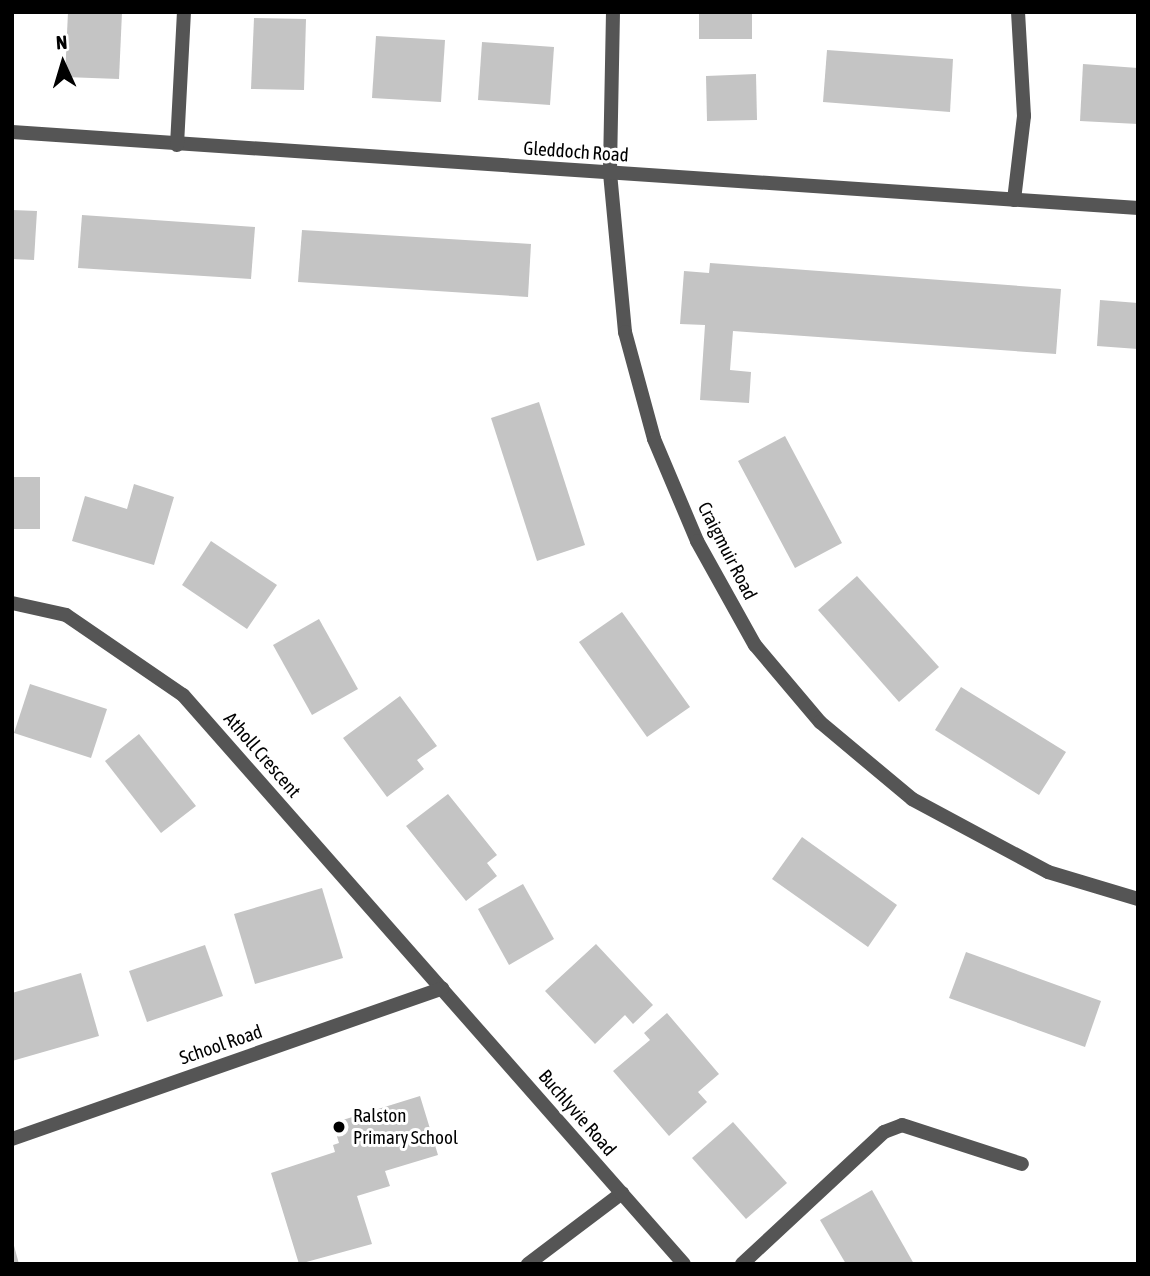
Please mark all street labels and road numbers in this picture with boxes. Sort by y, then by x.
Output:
street label: Gleddoch Road [523,137,629,167]
street label: Craigmuir Road [693,498,761,604]
street label: Atholl Crescent [219,708,305,802]
street label: School Road [177,1020,265,1070]
street label: Buchlyvie Road [533,1065,621,1161]

